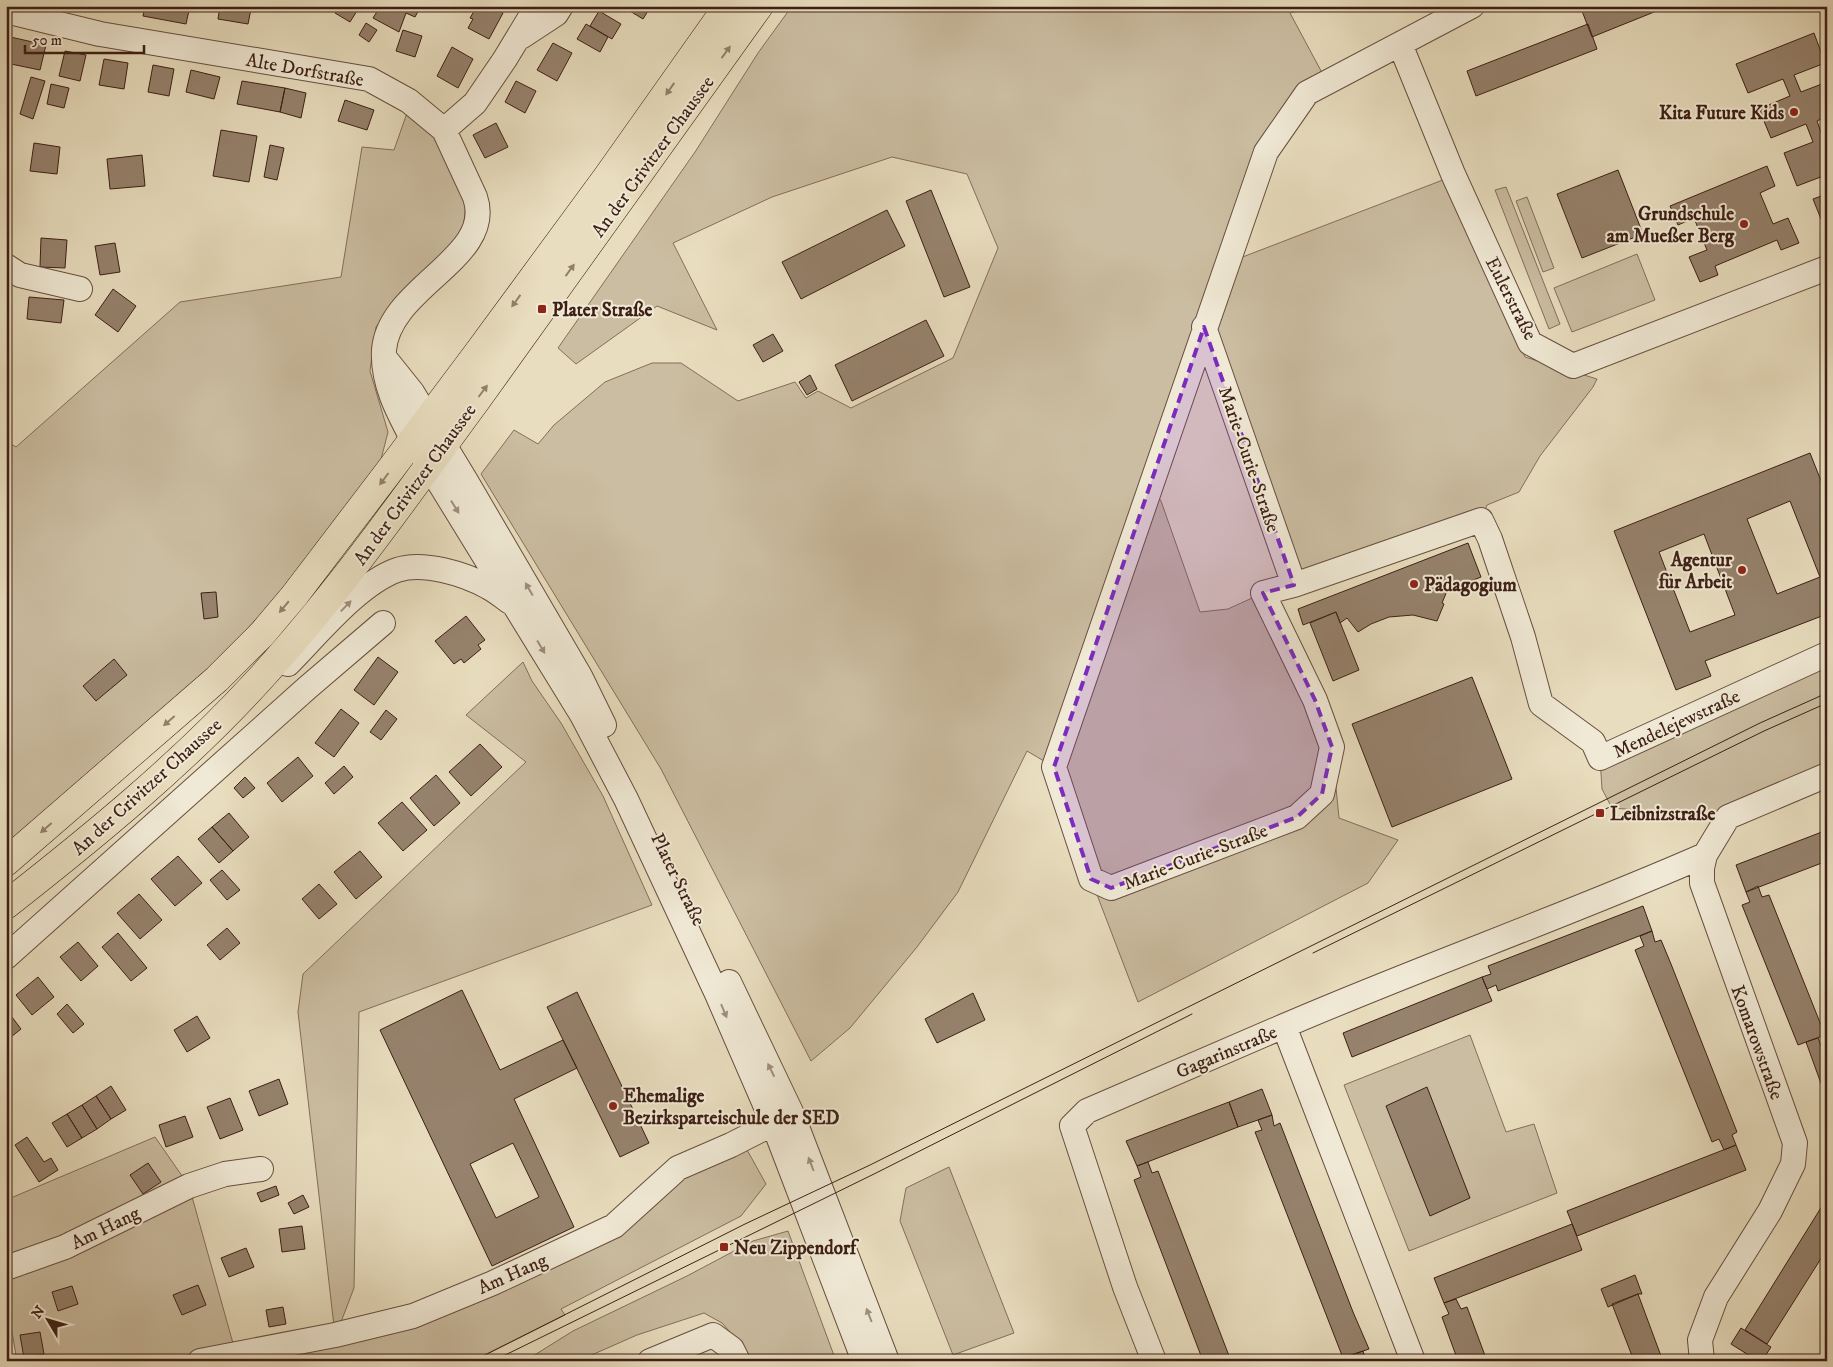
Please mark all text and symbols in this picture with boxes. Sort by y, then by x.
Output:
scale bar [25,22,144,54]
text: 50 m [32,31,62,50]
one-way arrow [721,45,731,59]
street label: Alte Dorfstraße [244,49,366,92]
street label: An der Crivitzer Chaussee [587,72,720,242]
one-way arrow [665,82,675,96]
place label: Kita Future Kids [1659,102,1785,125]
marker: Kita Future Kids [1788,106,1800,118]
place label: Grundschule am Mueßer Berg [1607,203,1735,248]
marker: Grundschule am Mueßer Berg [1738,218,1750,230]
street label: Eulerstraße [1480,253,1541,344]
one-way arrow [565,263,575,277]
one-way arrow [511,294,521,308]
place label: Plater Straße [552,299,652,322]
marker: Plater Straße [536,303,548,315]
street label: Marie-Curie-Straße [1213,383,1284,536]
one-way arrow [478,384,488,398]
street label: An der Crivitzer Chaussee [349,400,482,570]
one-way arrow [378,472,389,485]
one-way arrow [450,500,459,514]
place label: Agentur für Arbeit [1658,549,1733,594]
marker: Agentur für Arbeit [1736,564,1748,576]
place label: Pädagogium [1424,574,1517,597]
marker: Pädagogium [1408,578,1420,590]
one-way arrow [525,582,534,596]
one-way arrow [340,600,352,612]
one-way arrow [279,601,290,613]
one-way arrow [536,641,545,654]
street label: Mendelejewstraße [1610,685,1744,764]
street label: An der Crivitzer Chaussee [67,714,227,861]
one-way arrow [163,716,176,727]
place label: Leibnizstraße [1610,803,1715,826]
marker: Leibnizstraße [1594,807,1606,819]
street label: Marie-Curie-Straße [1120,819,1271,896]
one-way arrow [40,822,53,833]
street label: Plater Straße [645,830,710,930]
street label: Komarowstraße [1725,982,1788,1103]
one-way arrow [721,1004,729,1018]
street label: Gagarinstraße [1173,1021,1281,1084]
one-way arrow [767,1063,775,1078]
place label: Ehemalige Bezirksparteischule der SED [623,1085,840,1130]
marker: Ehemalige Bezirksparteischule der SED [607,1100,619,1112]
one-way arrow [807,1156,815,1171]
street label: Am Hang [68,1202,144,1255]
place label: Neu Zippendorf [734,1237,860,1260]
marker: Neu Zippendorf [718,1241,730,1253]
street label: Am Hang [474,1249,552,1300]
north arrow [22,1294,72,1344]
text: N [28,1302,49,1323]
one-way arrow [865,1308,873,1322]

